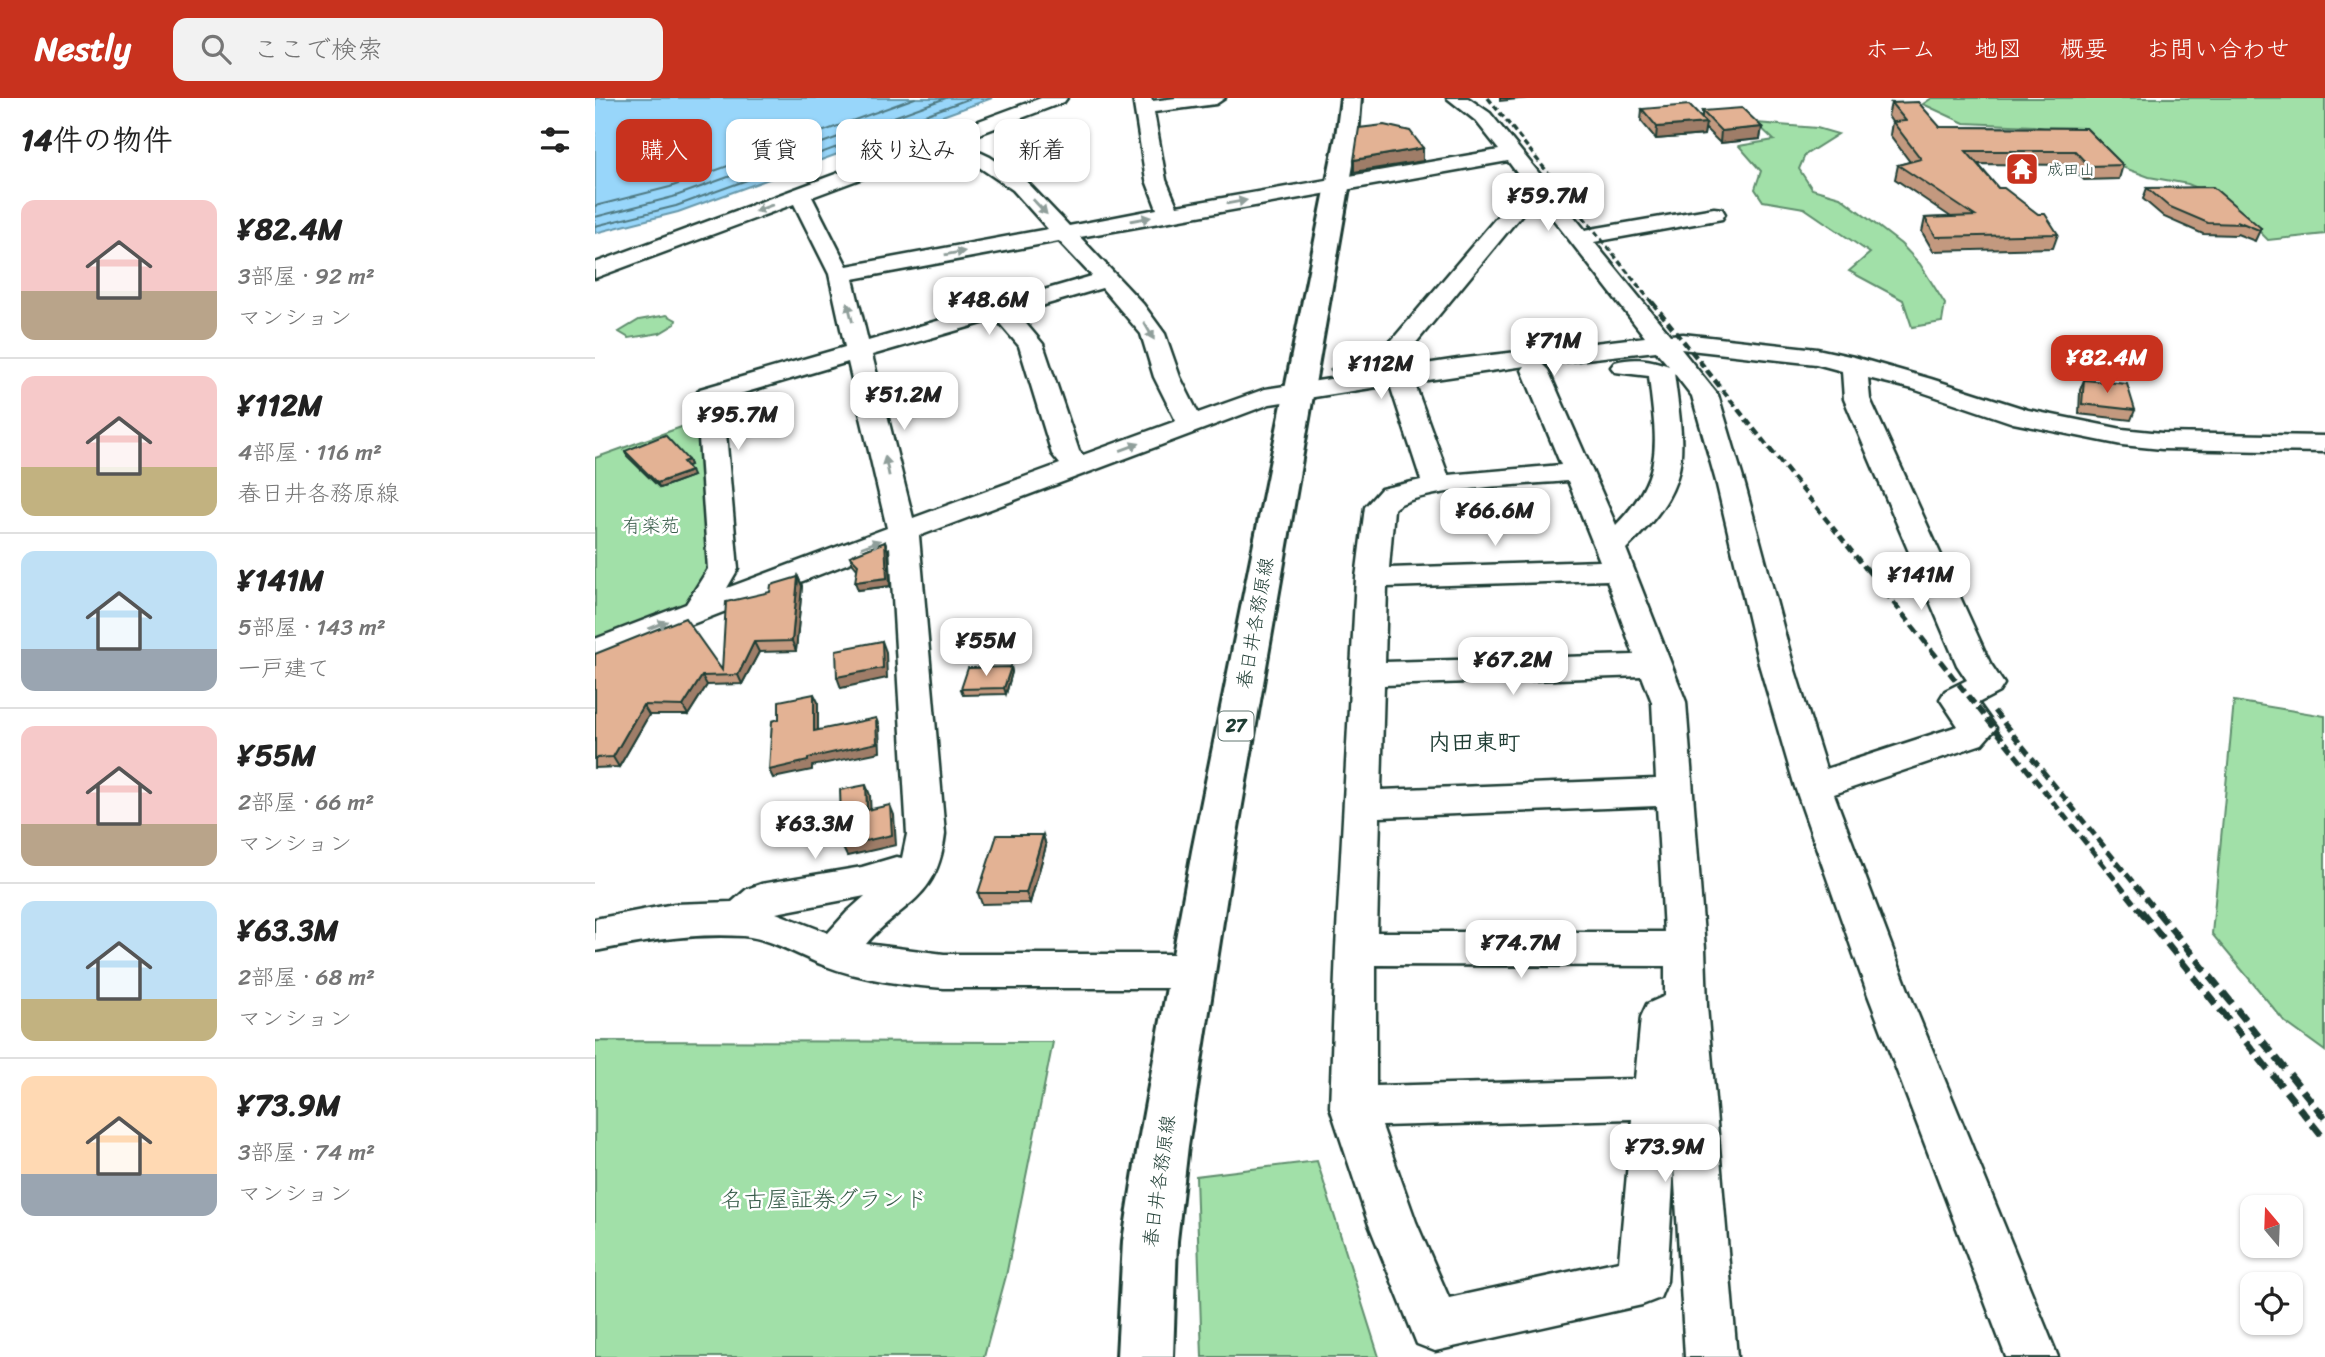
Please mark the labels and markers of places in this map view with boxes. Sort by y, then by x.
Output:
temple icon: 成田山 [2003,150,2041,188]
place label: 成田山 [2047,155,2095,184]
pin: ¥59.7M [1491,174,1605,233]
pin: ¥48.6M [932,278,1046,337]
pin: ¥71M [1513,318,1595,378]
pin: ¥82.4M [2050,336,2164,395]
pin: ¥112M [1332,342,1430,401]
pin: ¥51.2M [847,372,961,432]
pin: ¥95.7M [681,392,795,452]
pin: ¥66.6M [1438,489,1552,548]
pin: ¥141M [1872,552,1970,612]
pin: ¥55M [945,618,1027,678]
pin: ¥67.2M [1456,638,1570,697]
pin: ¥63.3M [758,802,872,861]
pin: ¥74.7M [1464,920,1578,980]
pin: ¥73.9M [1608,1124,1722,1184]

